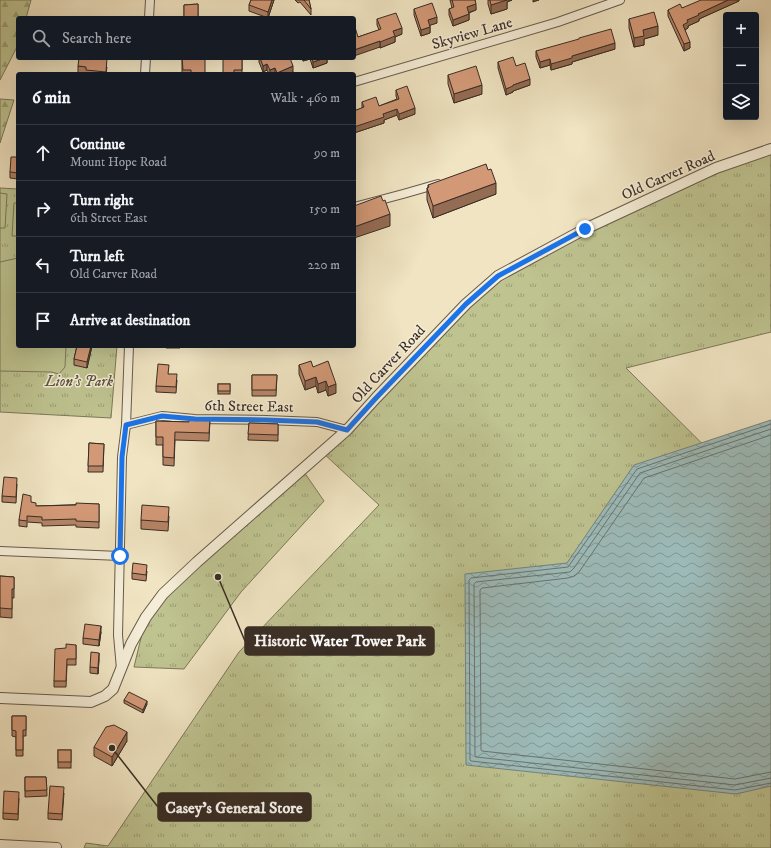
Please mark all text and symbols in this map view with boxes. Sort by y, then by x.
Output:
map controls [723,12,759,120]
button: + [723,12,759,48]
street label: Skyview Lane [430,13,515,54]
search box [16,16,356,60]
icon: search [30,27,52,49]
text: Search here [62,29,131,48]
button: − [723,48,759,84]
button: layers [723,84,759,120]
text: 6 min [32,87,71,109]
text: Walk · 460 m [270,90,340,106]
text: Continue [70,135,125,154]
icon: ahead [32,142,54,164]
text: 90 m [314,145,340,161]
street label: Old Carver Road [618,146,718,205]
text: Mount Hope Road [70,154,167,170]
text: Turn right [70,191,133,210]
icon: right [32,198,54,220]
text: 150 m [309,201,340,217]
text: 6th Street East [70,210,147,226]
route end [576,220,594,238]
text: Turn left [70,247,124,266]
icon: left [32,254,54,276]
text: 220 m [308,257,340,273]
text: Old Carver Road [70,266,157,282]
icon: arrive [32,310,54,332]
text: Arrive at destination [70,311,190,330]
street label: Old Carver Road [347,321,430,408]
park label: Lion's Park [44,372,114,391]
street label: 6th Street East [204,396,294,417]
route start [111,547,129,565]
callout: Historic Water Tower Park [245,627,434,655]
text: Historic Water Tower Park [254,631,427,651]
callout: Casey's General Store [158,793,311,821]
text: Casey's General Store [165,798,303,818]

